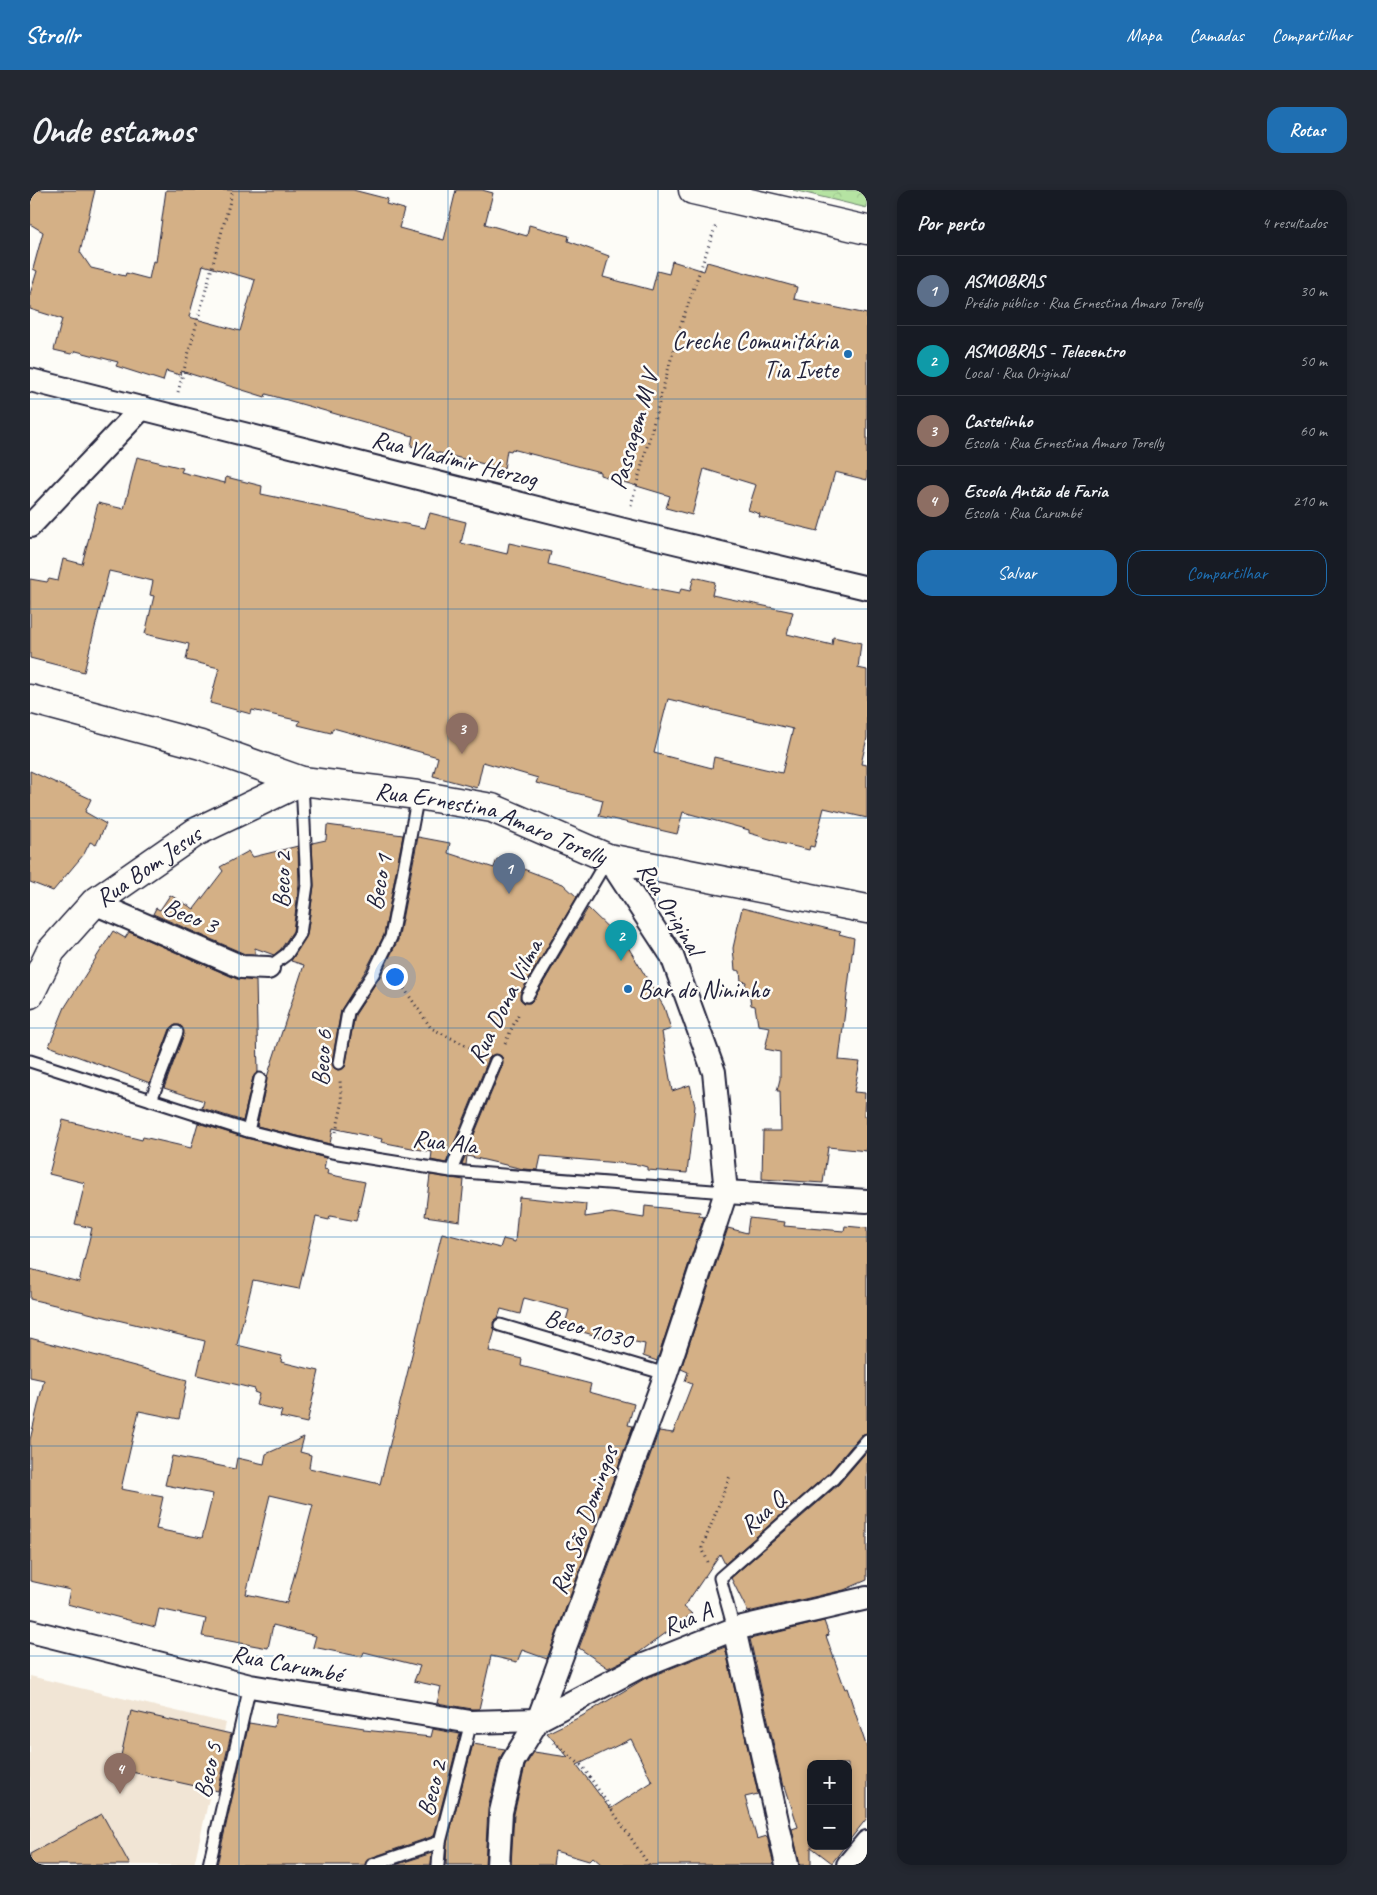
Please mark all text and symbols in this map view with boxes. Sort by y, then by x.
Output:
text: Strollr [25,20,80,50]
text: Mapa [1127,24,1161,46]
text: Camadas [1189,24,1244,46]
text: Compartilhar [1272,24,1352,46]
button: Rotas [1267,107,1347,153]
text: Onde estamos [30,108,195,153]
text: Por perto [917,210,984,236]
text: 4 resultados [1262,213,1327,233]
text: ASMOBRAS [964,269,1044,293]
text: 1 [929,281,937,301]
text: 30 m [1300,281,1327,301]
text: Prédio público · Rua Ernestina Amaro Torelly [964,293,1203,313]
place label: Creche Comunitária Tia Ivete [672,325,840,386]
text: ASMOBRAS - Telecentro [964,339,1125,363]
marker: Creche Comunitária Tia Ivete [842,348,854,360]
text: 2 [929,351,937,371]
text: 50 m [1300,351,1327,371]
street label: Passagem M V [602,363,667,493]
text: Local · Rua Original [964,363,1068,383]
text: Castelinho [964,409,1032,433]
text: 3 [929,421,937,441]
text: 60 m [1300,421,1327,441]
street label: Rua Vladimir Herzog [369,423,542,495]
text: Escola · Rua Ernestina Amaro Torelly [964,433,1164,453]
text: Escola Antão de Faria [964,479,1108,503]
text: 4 [929,491,937,511]
text: 210 m [1293,491,1327,511]
text: Escola · Rua Carumbé [964,503,1081,523]
button: Salvar [917,550,1117,596]
button: Compartilhar [1127,550,1327,596]
pin: 3 [446,713,478,754]
street label: Rua Ernestina Amaro Torelly [373,775,613,873]
street label: Rua Bom Jesus [89,817,210,914]
street label: Beco 2 [265,850,299,909]
street label: Beco 1 [358,850,400,913]
pin: 1 [493,853,525,894]
street label: Rua Original [630,856,713,965]
street label: Beco 3 [159,890,224,942]
pin: 2 [605,920,637,961]
street label: Rua Dona Vilma [460,932,551,1069]
your location [382,964,408,990]
place label: Bar do Nininho [638,974,772,1006]
marker: Bar do Nininho [622,983,634,995]
street label: Beco 6 [304,1028,340,1087]
street label: Rua Ala [411,1122,482,1162]
street label: Beco 1030 [541,1301,638,1357]
street label: Rua São Domingos [542,1440,626,1599]
street label: Rua Q [733,1482,794,1541]
street label: Rua A [658,1594,718,1643]
street label: Rua Carumbé [228,1638,349,1691]
street label: Beco 5 [186,1738,230,1801]
pin: 4 [104,1753,136,1794]
street label: Beco 2 [409,1755,455,1820]
map controls [807,1760,852,1850]
button: + [807,1760,852,1805]
button: − [807,1805,852,1850]

